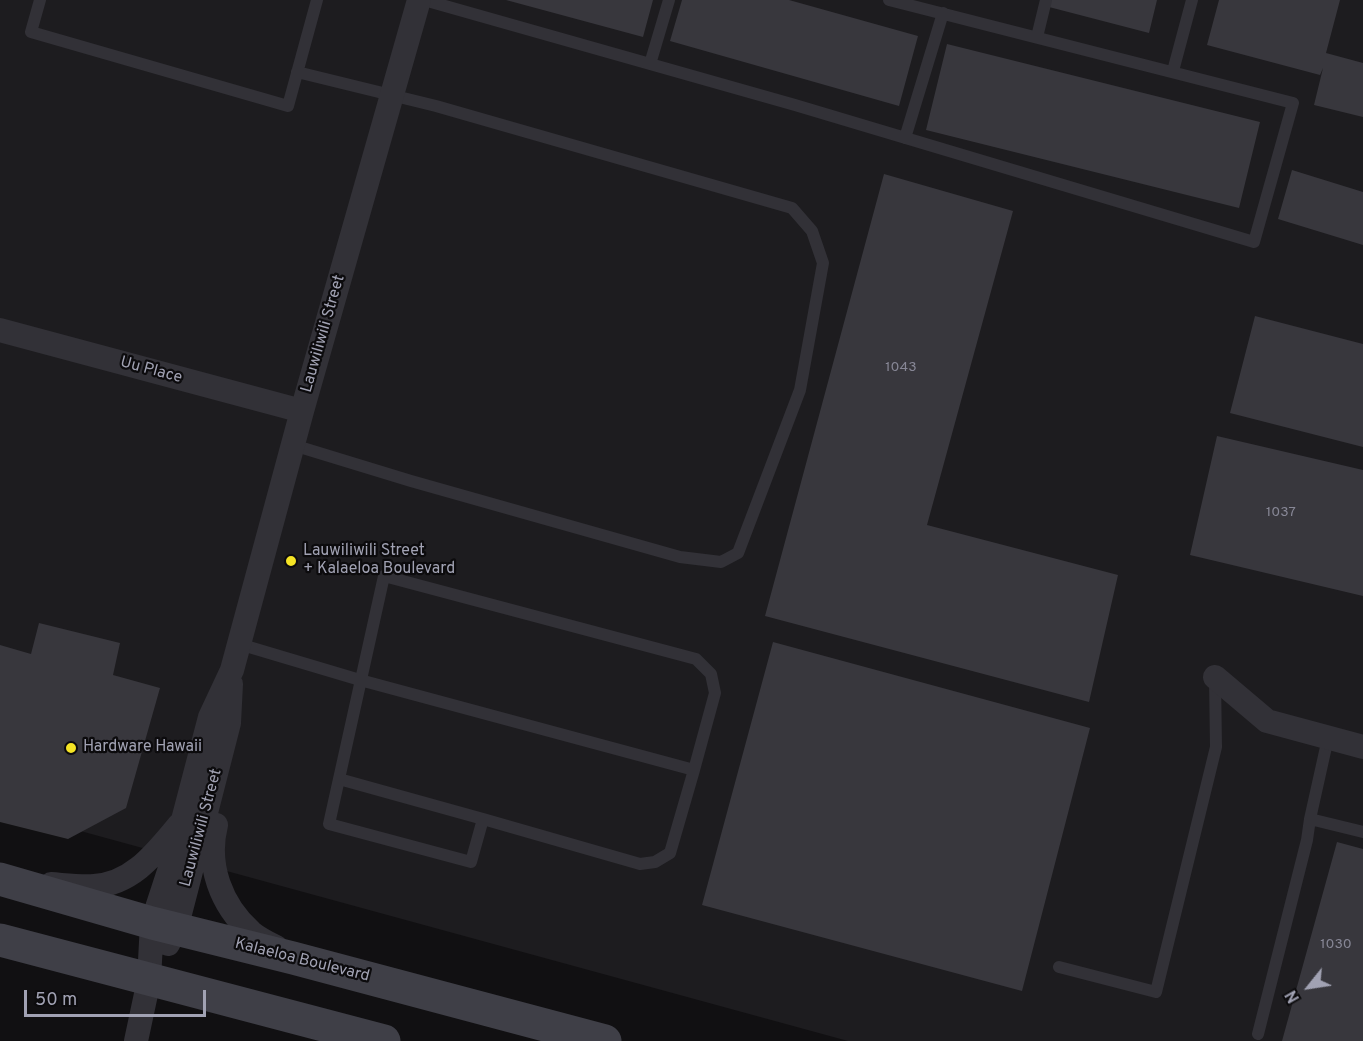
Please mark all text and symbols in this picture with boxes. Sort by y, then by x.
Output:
street label: Lauwiliwili Street [298,273,350,395]
street label: Uu Place [118,354,184,388]
house number: 1043 [885,360,917,376]
house number: 1037 [1266,505,1296,521]
place label: Lauwiliwili Street + Kalaeloa Boulevard [303,542,455,580]
marker: Lauwiliwili Street + Kalaeloa Boulevard [284,554,298,568]
place label: Hardware Hawaii [83,738,202,758]
marker: Hardware Hawaii [64,741,78,755]
street label: Lauwiliwili Street [177,767,227,889]
street label: Kalaeloa Boulevard [233,935,371,987]
house number: 1030 [1320,937,1352,953]
north arrow [1279,957,1339,1017]
scale bar [27,978,208,1016]
text: N [1282,986,1305,1006]
text: 50 m [35,989,77,1012]

